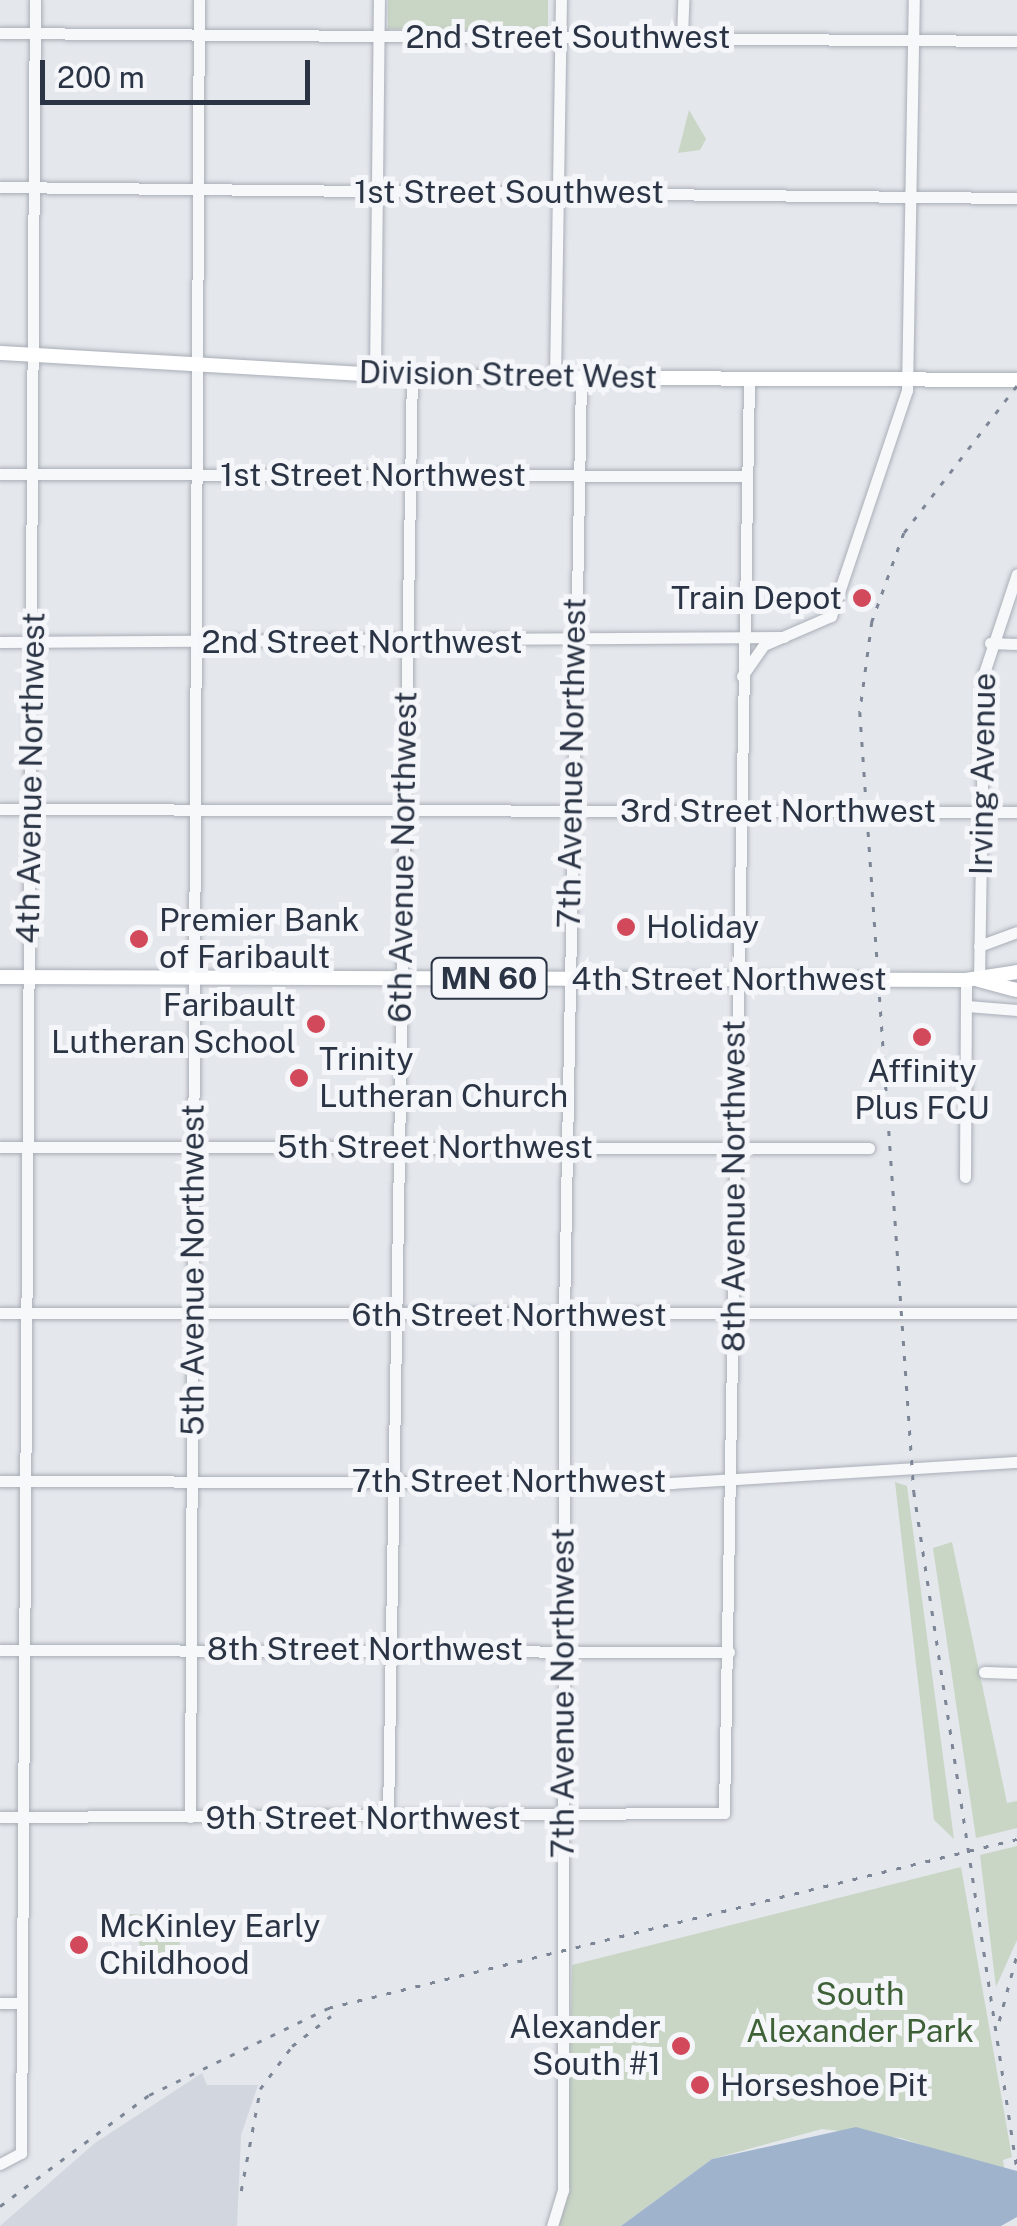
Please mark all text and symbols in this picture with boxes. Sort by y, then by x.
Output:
street label: 2nd Street Southwest [406,18,730,56]
scale bar [45,40,315,102]
text: 200 m [57,59,145,95]
street label: 1st Street Southwest [354,173,664,211]
street label: Division Street West [358,353,658,397]
street label: 1st Street Northwest [220,456,526,494]
place label: Train Depot [671,579,842,617]
marker: Train Depot [851,587,873,609]
street label: 7th Avenue Northwest [550,597,594,929]
street label: 4th Avenue Northwest [9,612,53,944]
street label: 2nd Street Northwest [202,623,522,661]
street label: Irving Avenue [962,673,1004,875]
street label: 6th Avenue Northwest [381,691,425,1023]
street label: 3rd Street Northwest [620,792,936,830]
place label: Premier Bank of Faribault [159,902,359,977]
place label: Holiday [646,908,759,946]
marker: Holiday [615,916,637,938]
marker: Premier Bank of Faribault [128,928,150,950]
road number: MN 60 [429,953,549,1003]
street label: 4th Street Northwest [571,960,887,998]
place label: Faribault Lutheran School [51,987,296,1062]
marker: Faribault Lutheran School [305,1013,327,1035]
street label: 8th Avenue Northwest [715,1020,753,1352]
marker: Affinity Plus FCU [911,1026,933,1048]
place label: Trinity Lutheran Church [319,1041,568,1116]
place label: Affinity Plus FCU [854,1053,990,1128]
marker: Trinity Lutheran Church [288,1067,310,1089]
street label: 5th Avenue Northwest [174,1104,212,1436]
street label: 5th Street Northwest [277,1128,593,1166]
street label: 6th Street Northwest [351,1296,667,1334]
street label: 7th Street Northwest [352,1462,666,1500]
street label: 7th Avenue Northwest [544,1528,582,1858]
street label: 8th Street Northwest [207,1630,523,1668]
street label: 9th Street Northwest [205,1799,521,1837]
place label: McKinley Early Childhood [99,1908,320,1983]
marker: McKinley Early Childhood [68,1934,90,1956]
park label: South Alexander Park [746,1976,974,2051]
place label: Alexander South #1 [509,2009,661,2084]
marker: Alexander South #1 [670,2035,692,2057]
place label: Horseshoe Pit [720,2066,928,2104]
marker: Horseshoe Pit [689,2074,711,2096]

